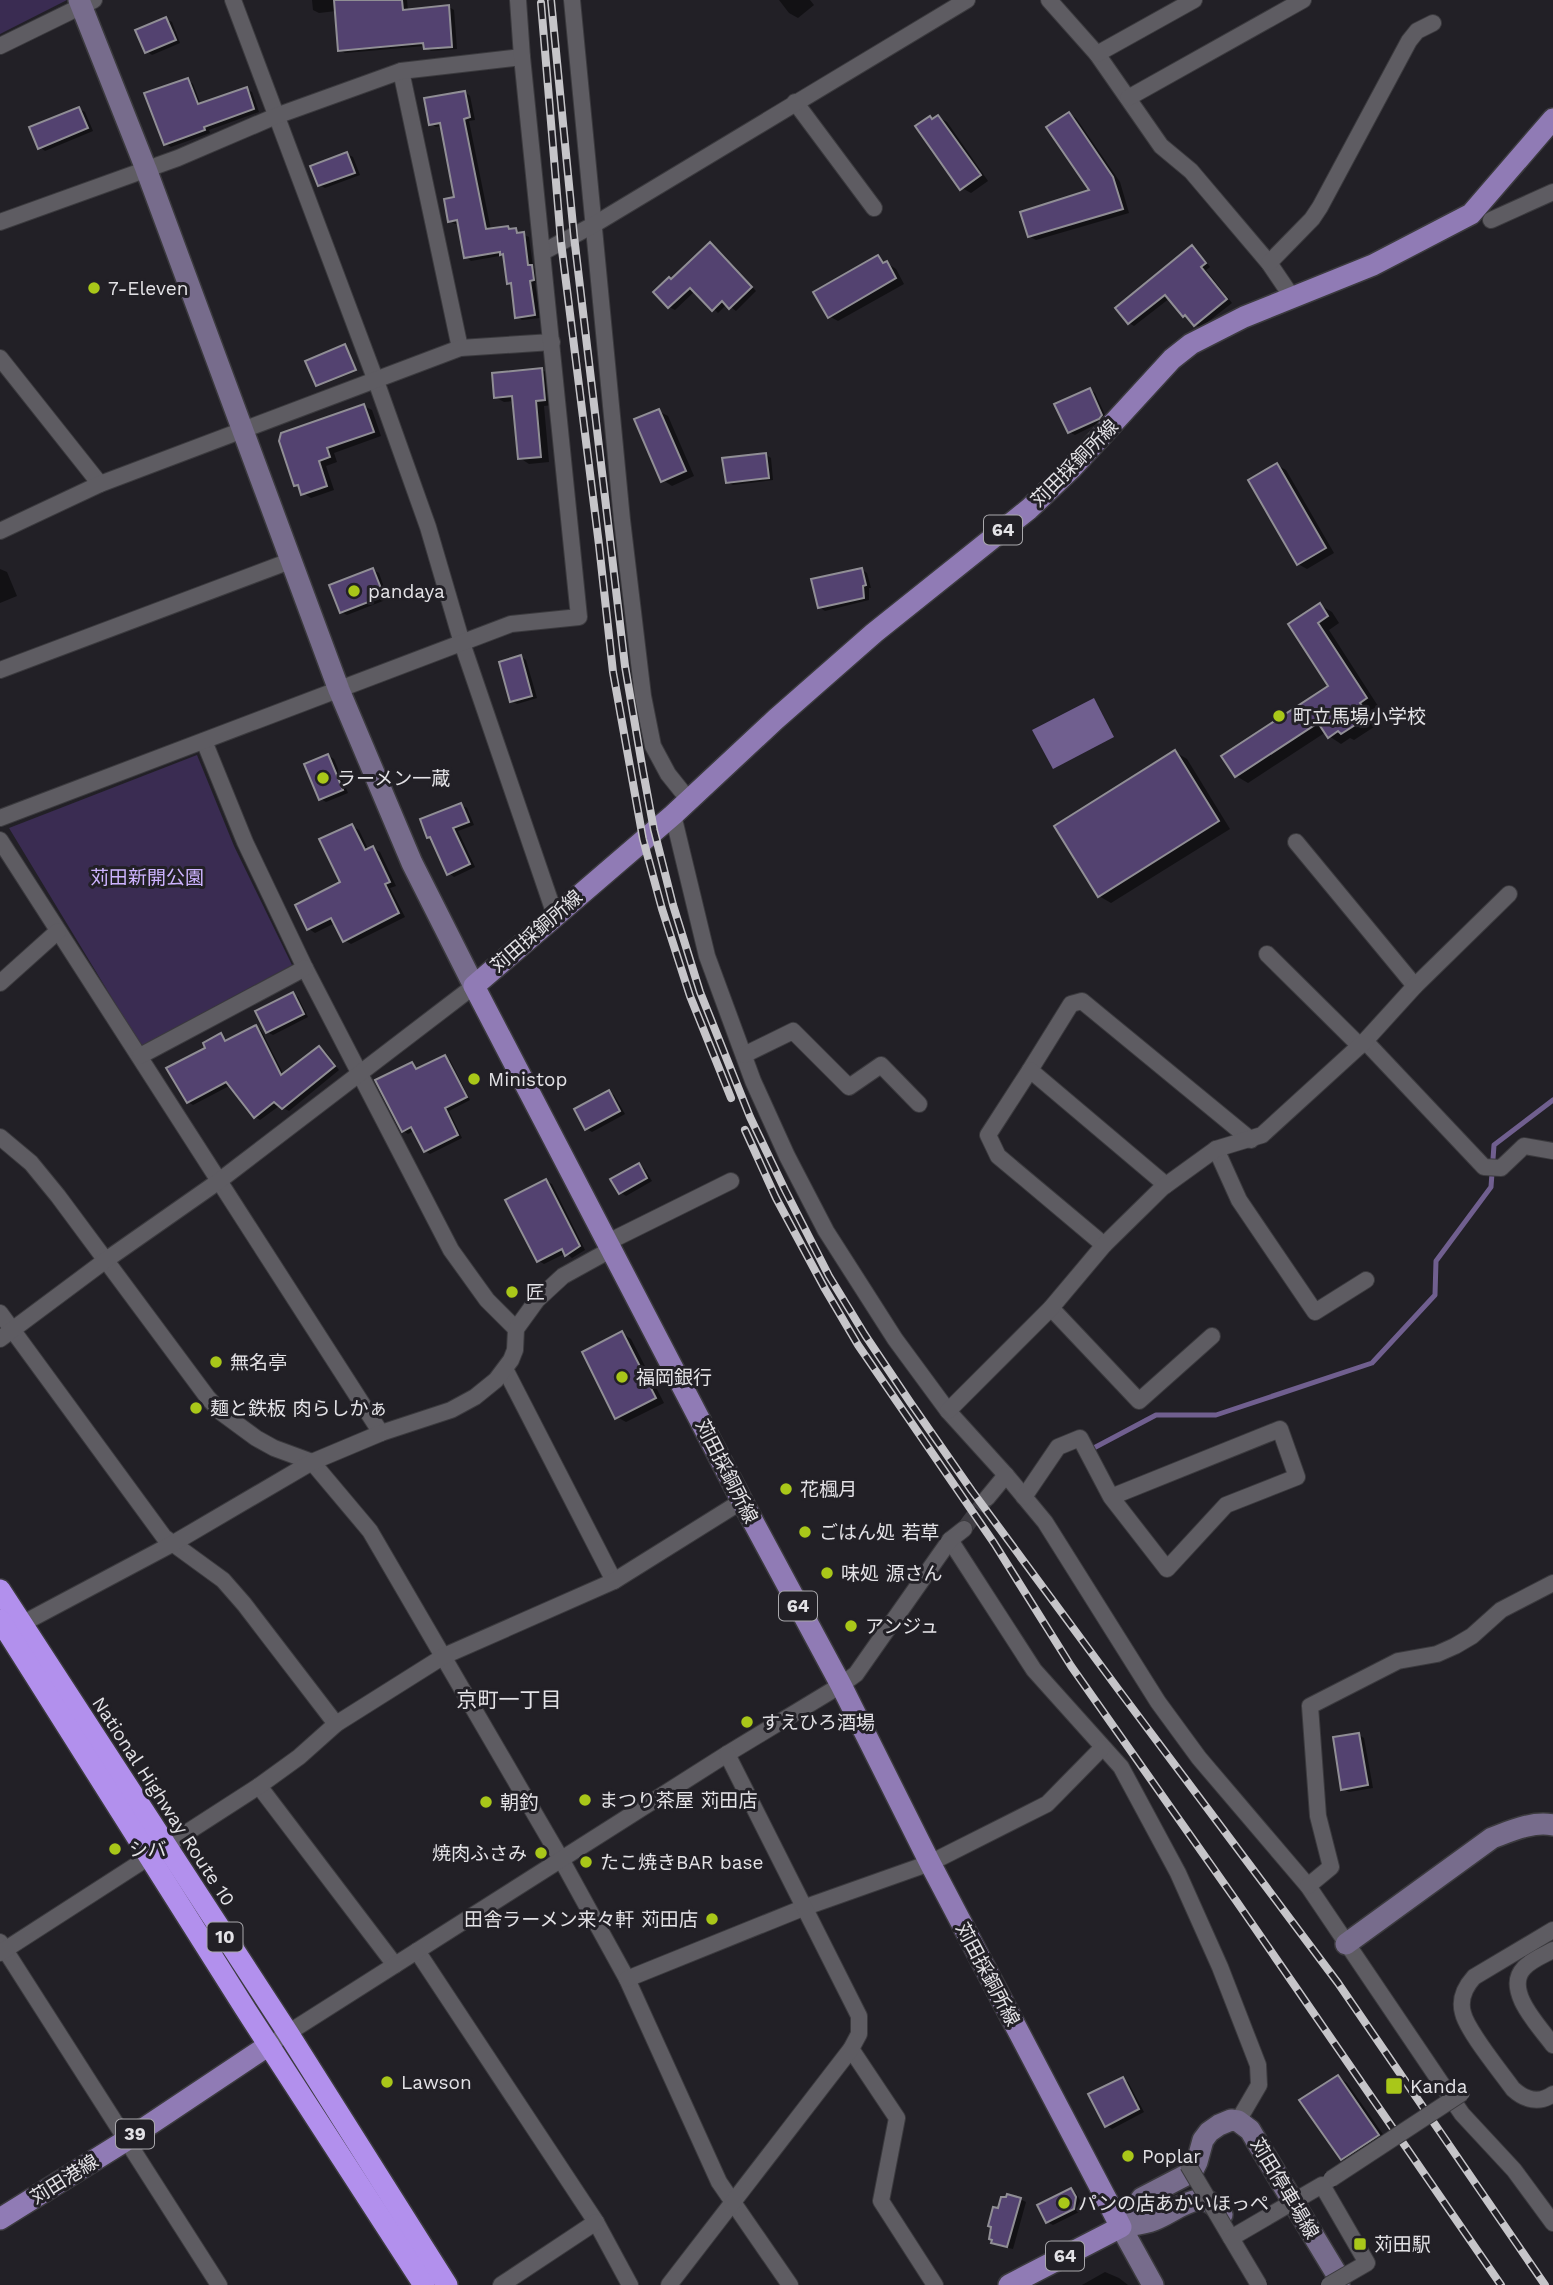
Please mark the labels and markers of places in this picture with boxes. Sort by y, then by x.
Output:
place label: 7-Eleven [108,277,189,300]
marker: 7-Eleven [86,280,102,296]
place label: pandaya [368,580,445,603]
marker: pandaya [346,583,362,599]
place label: 町立馬場小学校 [1293,705,1426,728]
marker: 町立馬場小学校 [1271,708,1287,724]
place label: ラーメン一蔵 [337,767,450,790]
marker: ラーメン一蔵 [315,770,331,786]
place label: Ministop [488,1068,567,1091]
marker: Ministop [466,1071,482,1087]
place label: 匠 [526,1281,545,1304]
marker: 匠 [504,1284,520,1300]
place label: 無名亭 [230,1351,287,1374]
marker: 無名亭 [208,1354,224,1370]
place label: 福岡銀行 [636,1366,712,1389]
marker: 福岡銀行 [614,1369,630,1385]
place label: 麺と鉄板 肉らしかぁ [210,1397,387,1420]
marker: 麺と鉄板 肉らしかぁ [188,1400,204,1416]
place label: 花楓月 [800,1478,857,1501]
marker: 花楓月 [778,1481,794,1497]
place label: ごはん処 若草 [819,1521,939,1544]
marker: ごはん処 若草 [797,1524,813,1540]
place label: 味処 源さん [841,1562,942,1585]
marker: 味処 源さん [819,1565,835,1581]
place label: アンジュ [865,1615,939,1638]
marker: アンジュ [843,1618,859,1634]
place label: すえひろ酒場 [761,1711,875,1734]
marker: すえひろ酒場 [739,1714,755,1730]
place label: まつり茶屋 苅田店 [599,1789,757,1812]
place label: 朝釣 [500,1791,538,1814]
marker: まつり茶屋 苅田店 [577,1792,593,1808]
marker: 朝釣 [478,1794,494,1810]
place label: シバ [129,1838,166,1861]
marker: シバ [107,1841,123,1857]
place label: 焼肉ふさみ [432,1842,527,1865]
marker: 焼肉ふさみ [533,1845,549,1861]
place label: たこ焼きBAR base [600,1851,764,1874]
marker: たこ焼きBAR base [578,1854,594,1870]
place label: 田舎ラーメン来々軒 苅田店 [464,1908,698,1931]
marker: 田舎ラーメン来々軒 苅田店 [704,1911,720,1927]
place label: Lawson [401,2071,472,2094]
marker: Lawson [379,2074,395,2090]
place label: Kanda [1410,2075,1468,2098]
marker: Kanda [1384,2076,1404,2096]
place label: Poplar [1142,2145,1201,2168]
marker: Poplar [1120,2148,1136,2164]
place label: パンの店あかいほっぺ [1078,2192,1269,2215]
marker: パンの店あかいほっぺ [1056,2195,1072,2211]
place label: 苅田駅 [1374,2233,1431,2256]
marker: 苅田駅 [1352,2236,1368,2252]

